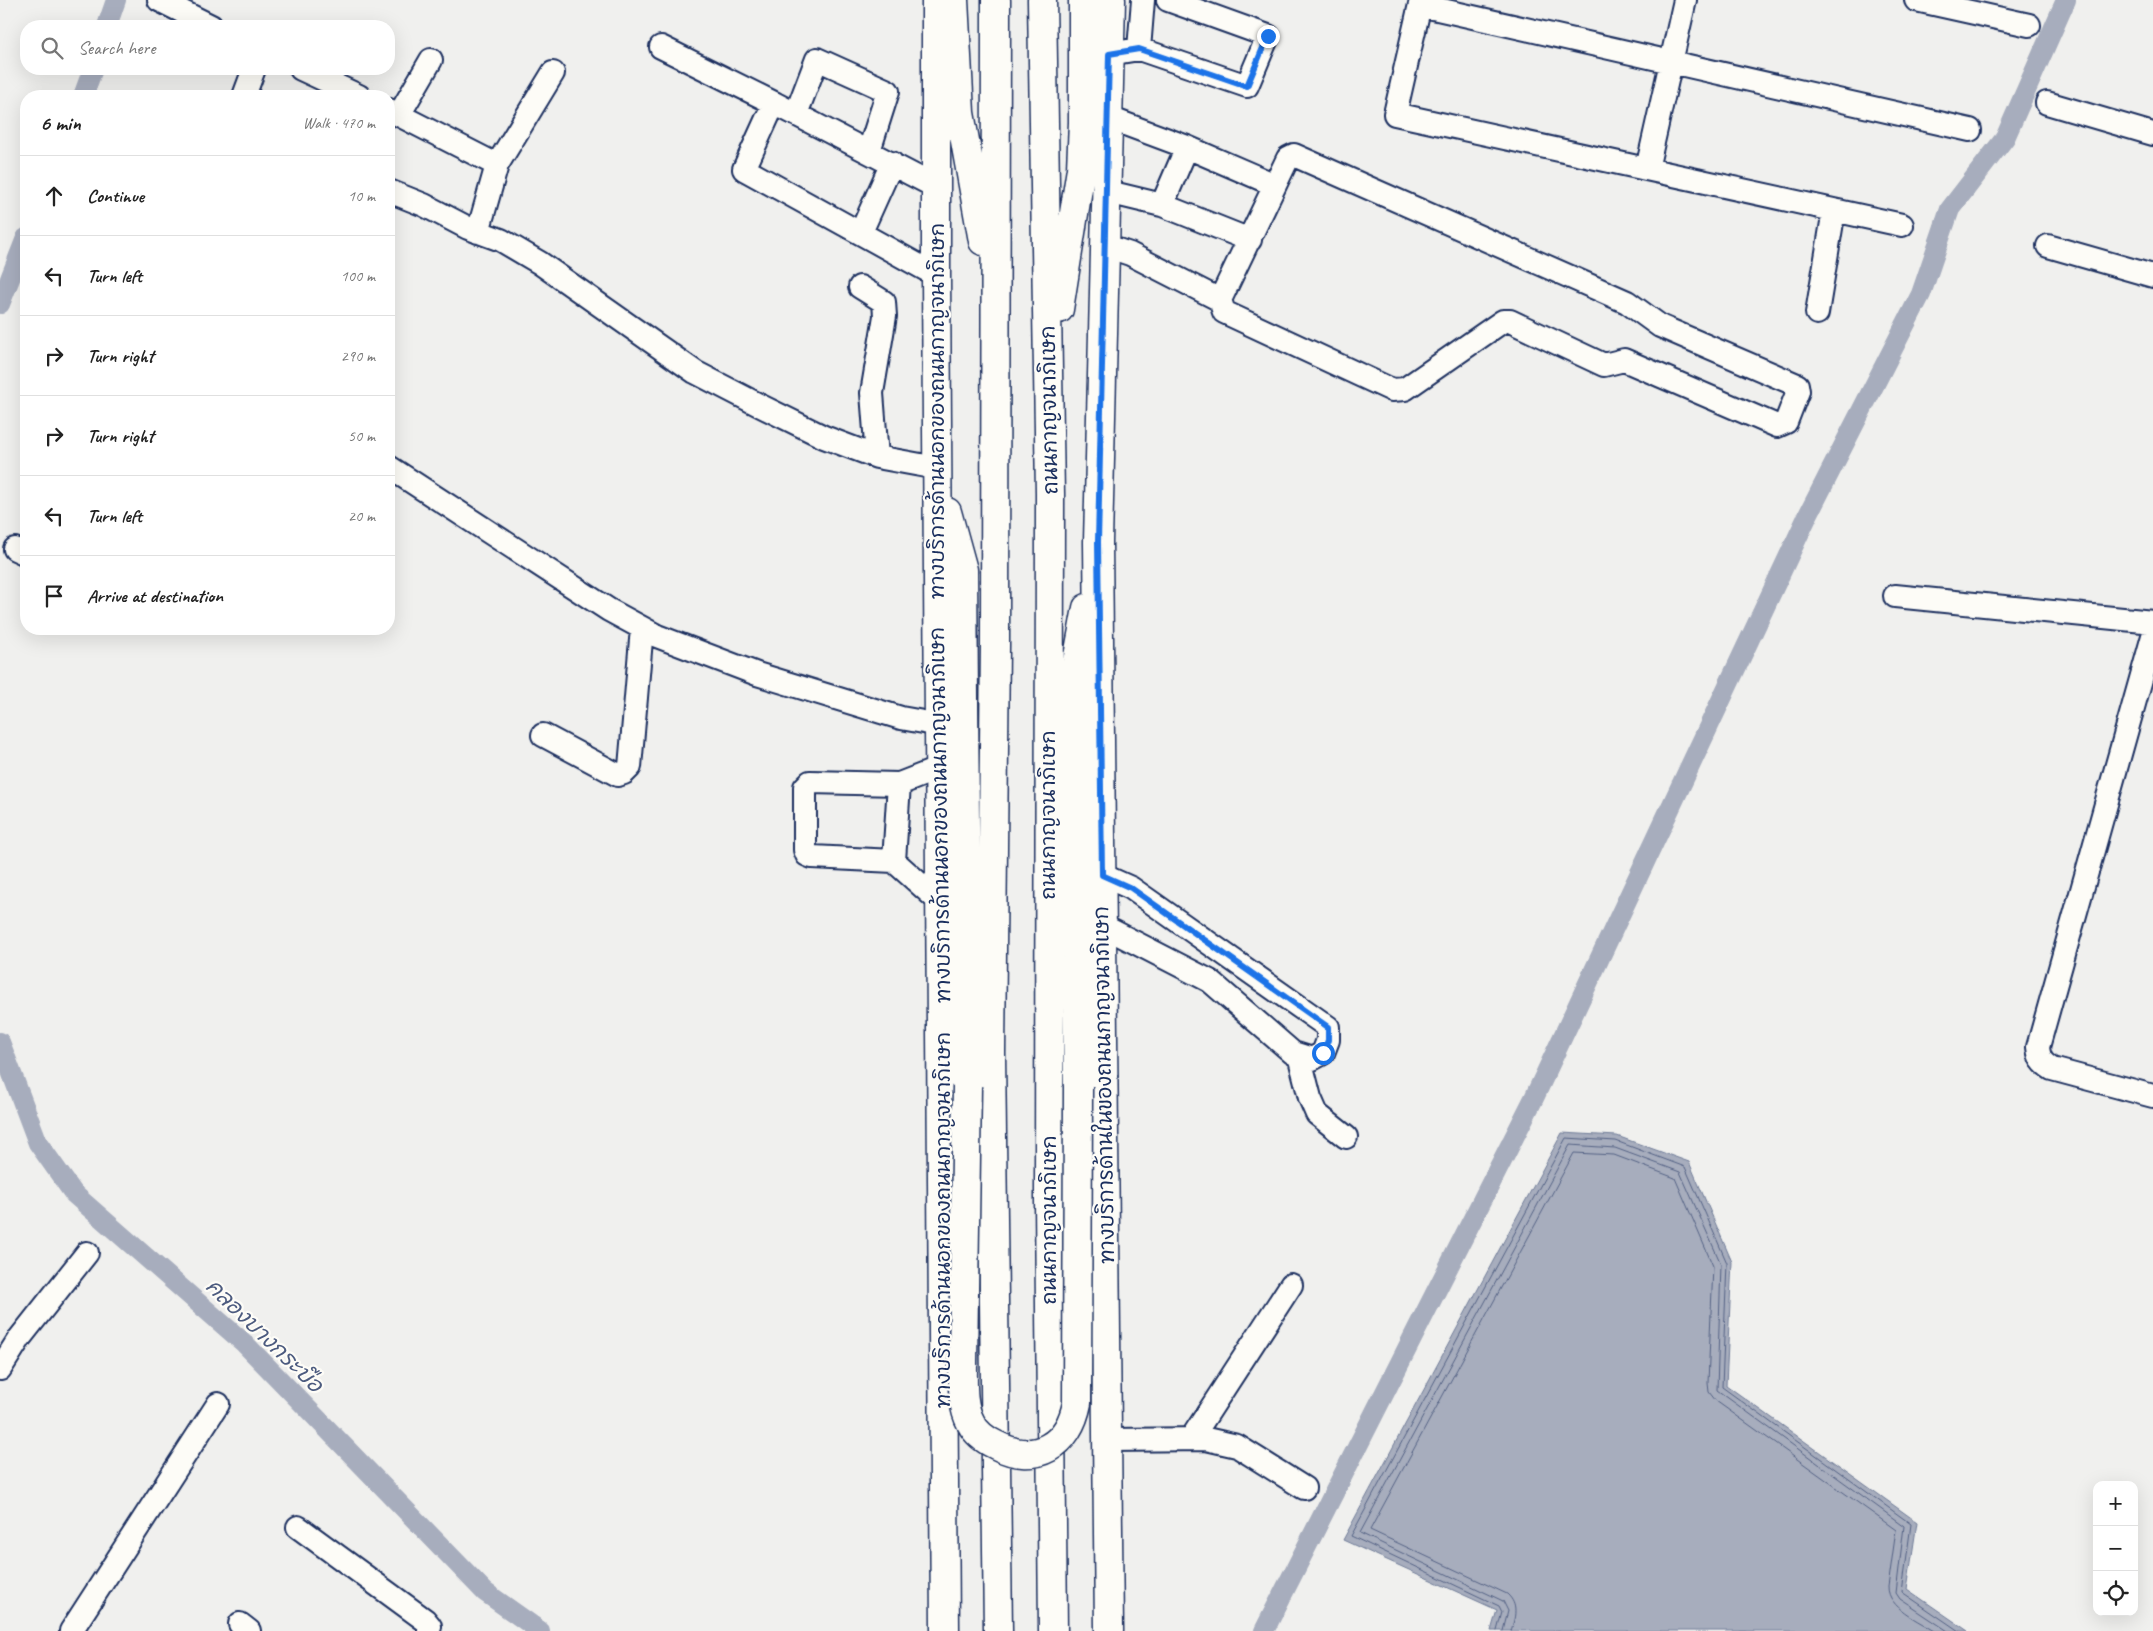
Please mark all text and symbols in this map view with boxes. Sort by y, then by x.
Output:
search box [20,20,395,75]
route end [1257,25,1280,48]
icon: search [38,34,66,62]
text: Search here [78,36,155,60]
text: 6 min [40,110,81,136]
text: Walk · 470 m [303,113,375,133]
icon: ahead [40,182,68,210]
text: Continue [87,184,144,208]
text: 10 m [348,186,375,206]
street label: ทางบริการด้านนอกของถนนกาญจนาภิเษก [924,223,950,599]
icon: left [40,262,68,290]
text: Turn left [87,264,142,288]
text: 100 m [341,266,375,286]
street label: ถนนกาญจนาภิเษก [1035,325,1063,495]
icon: right [40,342,68,370]
text: Turn right [87,344,154,368]
text: 290 m [341,346,375,366]
icon: right [40,422,68,450]
text: Turn right [87,424,154,448]
text: 50 m [348,426,375,446]
icon: left [40,502,68,530]
text: Turn left [87,504,142,528]
text: 20 m [348,506,375,526]
icon: arrive [40,582,68,610]
text: Arrive at destination [87,584,223,608]
street label: ทางบริการด้านนอกของถนนกาญจนาภิเษก [924,627,956,1003]
street label: ถนนกาญจนาภิเษก [1035,730,1061,900]
street label: ทางบริการด้านในของถนนกาญจนาภิเษก [1088,906,1120,1264]
street label: ทางบริการด้านนอกของถนนกาญจนาภิเษก [930,1032,956,1408]
route start [1312,1042,1335,1065]
street label: ถนนกาญจนาภิเษก [1036,1135,1062,1305]
water label: คลองบางกระบือ [200,1273,330,1399]
map controls [2093,1481,2138,1616]
button: + [2093,1481,2138,1526]
button: − [2093,1526,2138,1571]
button: locate [2093,1571,2138,1616]

